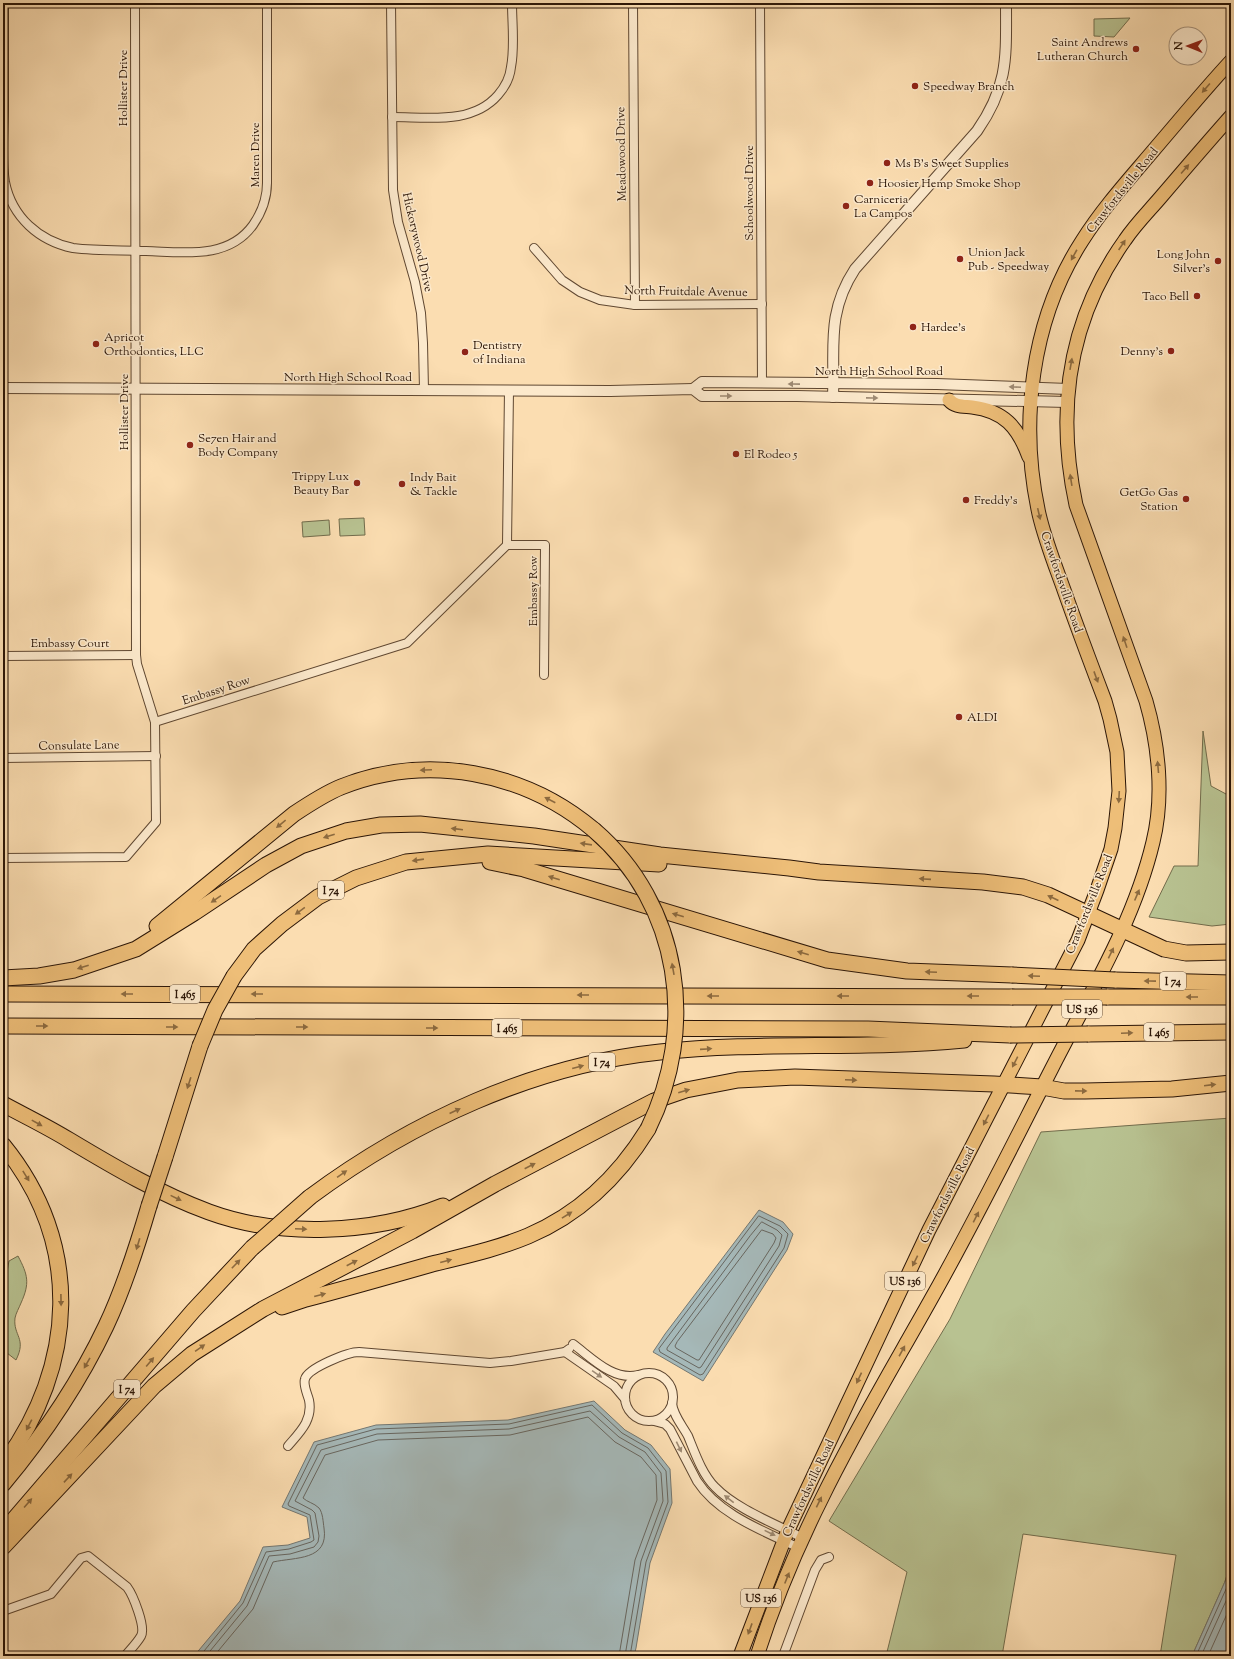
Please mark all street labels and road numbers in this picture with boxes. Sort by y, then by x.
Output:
street label: Hollister Drive [115,49,133,126]
street label: Meadowood Drive [612,106,632,201]
street label: Maren Drive [247,122,265,188]
street label: Crawfordsville Road [1082,144,1163,238]
street label: Schoolwood Drive [741,145,759,241]
street label: Hickorywood Drive [397,191,437,294]
street label: North Fruitdale Avenue [624,282,748,302]
street label: North High School Road [815,363,943,381]
street label: North High School Road [284,369,412,387]
street label: Hollister Drive [116,373,134,450]
street label: Crawfordsville Road [1035,529,1087,636]
street label: Embassy Row [525,556,543,626]
street label: Embassy Court [31,635,109,653]
street label: Embassy Row [180,671,253,710]
street label: Consulate Lane [38,736,120,756]
street label: Crawfordsville Road [1062,852,1118,957]
road number: I 74 [318,881,344,899]
road number: I 74 [1160,972,1186,990]
road number: I 465 [170,985,200,1003]
road number: US 136 [1062,1000,1102,1018]
road number: I 465 [492,1019,522,1037]
road number: I 465 [1144,1023,1174,1041]
road number: I 74 [589,1053,615,1071]
street label: Crawfordsville Road [916,1144,980,1247]
road number: US 136 [885,1272,925,1290]
road number: I 74 [114,1380,140,1398]
street label: Crawfordsville Road [778,1436,840,1540]
road number: US 136 [741,1589,781,1607]

